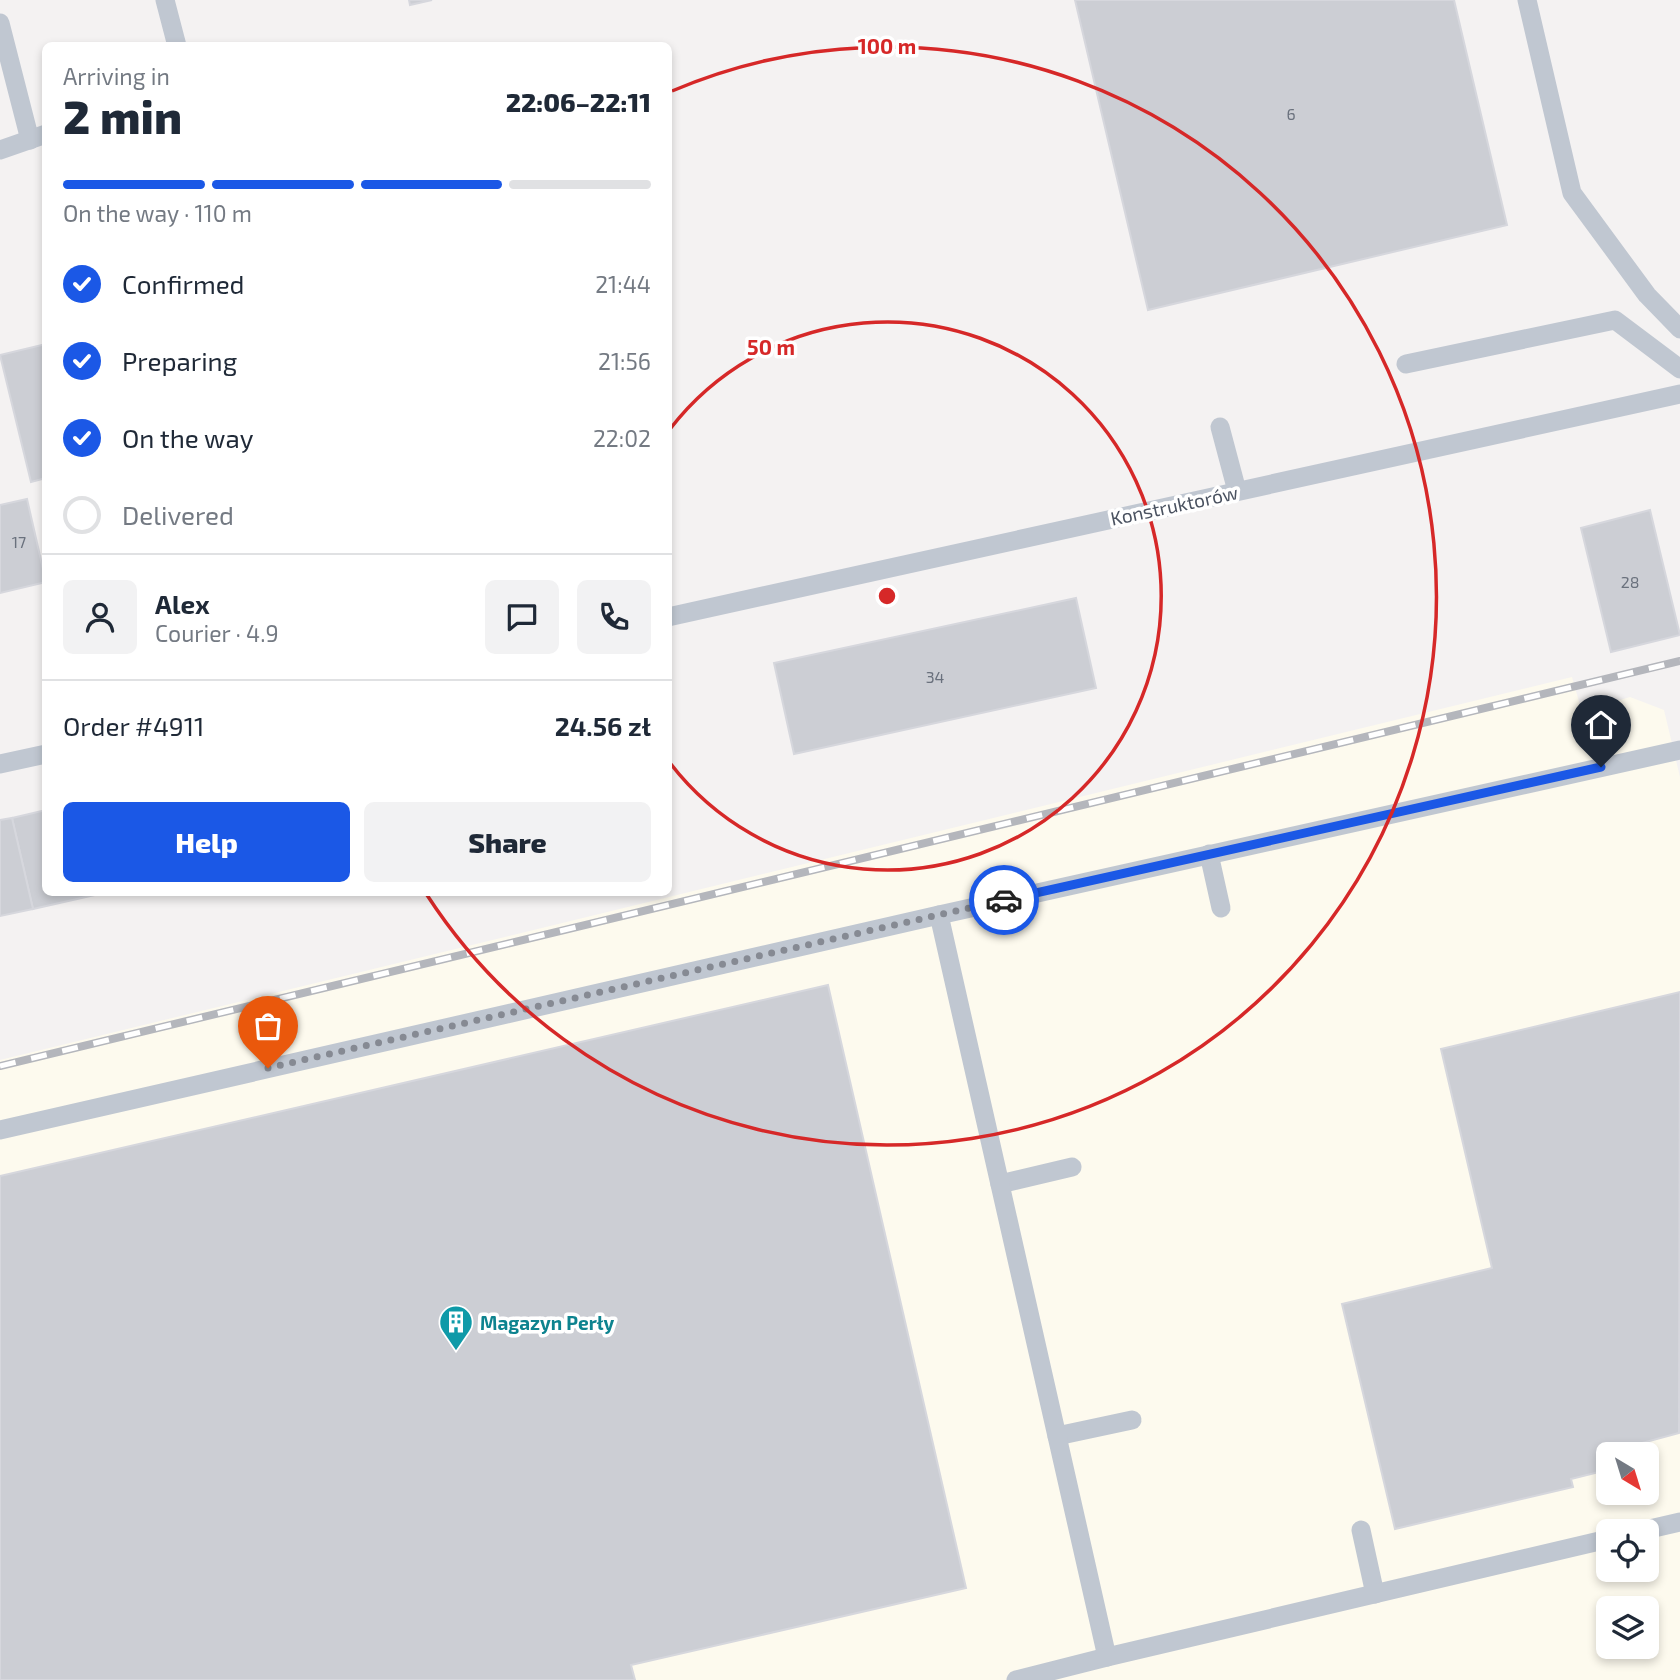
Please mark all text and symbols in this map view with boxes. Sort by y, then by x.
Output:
text: 100 m [858,33,916,58]
text: Arriving in [63,62,170,90]
text: 22:06–22:11 [506,86,651,117]
text: 2 min [63,88,182,143]
house number: 6 [1286,104,1296,123]
text: On the way · 110 m [63,199,252,227]
icon: check [63,265,101,303]
text: Confirmed [122,268,245,299]
text: 21:44 [595,270,651,298]
text: 50 m [747,334,795,359]
icon: check [63,342,101,380]
text: Preparing [122,345,237,376]
text: 21:56 [598,347,651,375]
icon: check [63,419,101,457]
text: On the way [122,422,253,453]
text: 22:02 [593,424,651,452]
street label: Konstruktorów [1108,480,1240,530]
text: Delivered [122,499,234,530]
house number: 17 [12,532,26,551]
house number: 28 [1621,572,1639,591]
button: person [63,580,137,654]
button: chat [485,580,559,654]
button: phone [577,580,651,654]
centre of rings [875,584,899,608]
text: Alex [155,588,210,619]
text: Courier · 4.9 [155,619,279,647]
house number: 34 [926,667,945,686]
pin [1571,695,1631,767]
icon: home [1582,706,1620,744]
text: Order #4911 [63,710,204,741]
text: 24.56 zł [555,710,651,741]
button: Help [63,802,350,882]
button: Share [364,802,651,882]
courier [969,865,1039,935]
icon: car [985,881,1023,919]
pin [238,996,298,1068]
icon: bag [249,1007,287,1045]
building icon: Magazyn Perły [437,1303,475,1352]
place label: Magazyn Perły [480,1311,614,1335]
north arrow [1596,1442,1659,1505]
map controls [1596,1442,1659,1659]
button: locate [1596,1519,1659,1582]
button: layers [1596,1596,1659,1659]

